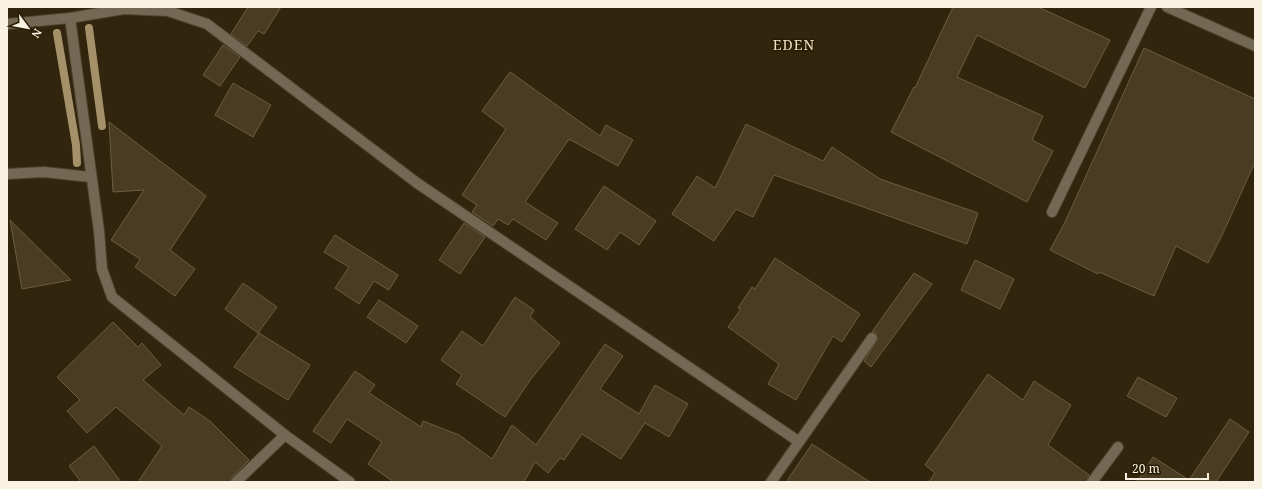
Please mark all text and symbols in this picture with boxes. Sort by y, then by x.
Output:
north arrow [8,8,48,48]
text: N [28,26,46,41]
district label: EDEN [773,35,815,54]
scale bar [1126,455,1208,481]
text: 20 m [1132,460,1160,477]

